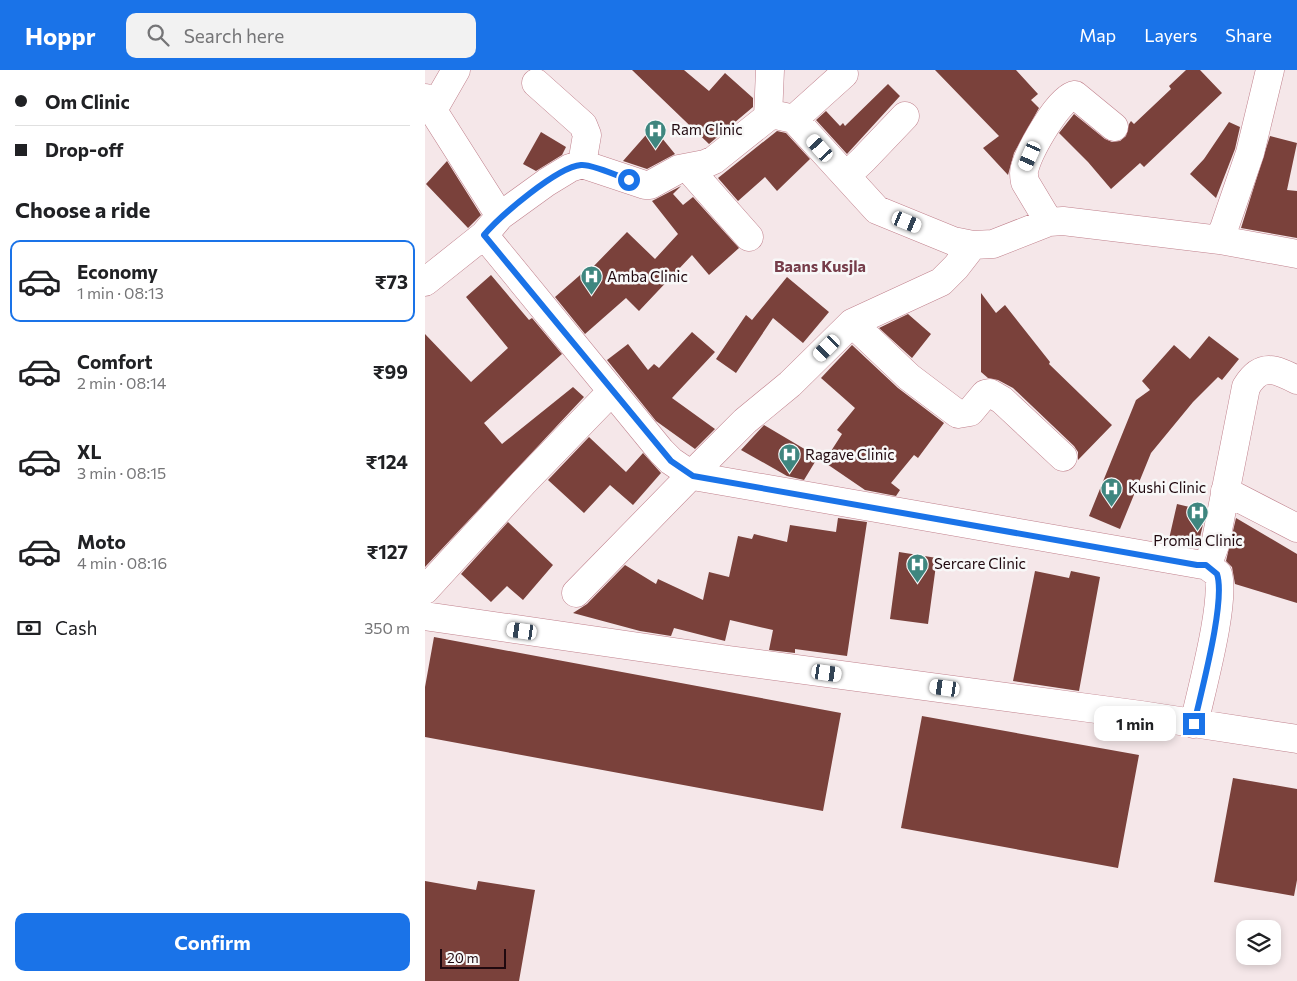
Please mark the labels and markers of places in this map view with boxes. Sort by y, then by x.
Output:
hospital icon: Ram Clinic [643,118,667,149]
place label: Ram Clinic [671,120,743,138]
hospital icon: Amba Clinic [579,265,603,296]
place label: Amba Clinic [607,267,688,285]
hospital icon: Ragave Clinic [777,443,801,474]
place label: Ragave Clinic [805,445,895,463]
hospital icon: Kushi Clinic [1100,476,1124,507]
place label: Kushi Clinic [1128,478,1206,496]
hospital icon: Promla Clinic [1186,500,1210,531]
place label: Promla Clinic [1153,531,1243,549]
hospital icon: Sercare Clinic [906,552,930,583]
place label: Sercare Clinic [934,554,1026,572]

